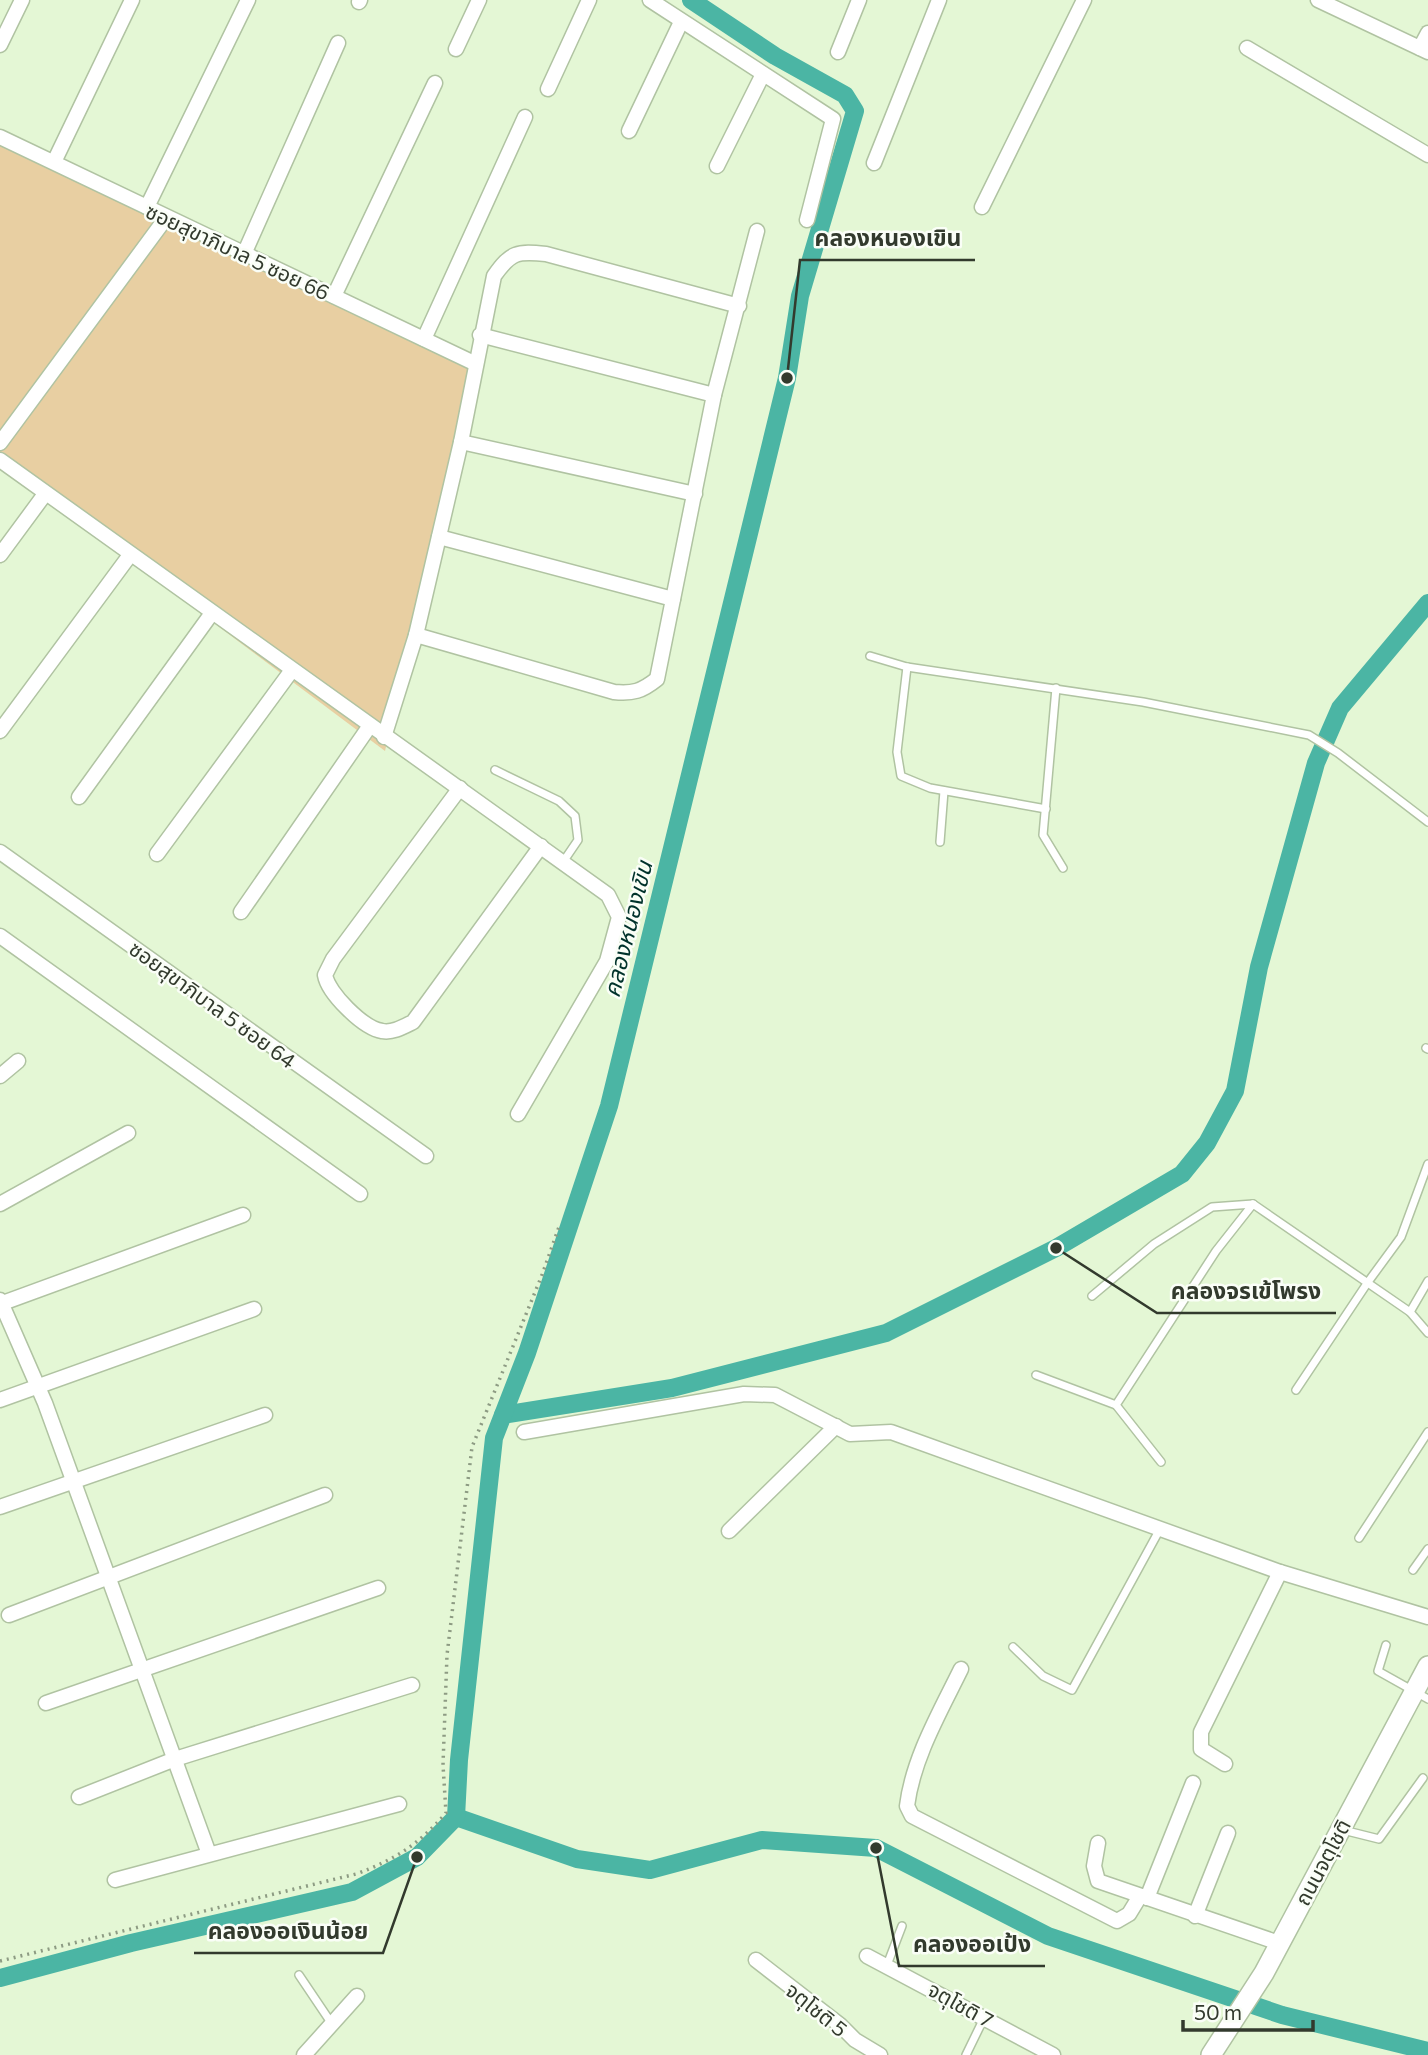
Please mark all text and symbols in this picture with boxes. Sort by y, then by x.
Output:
street label: ซอยสุขาภิบาล 5 ซอย 66 [141,197,334,306]
callout: คลองหนองเขิน [800,216,975,260]
text: คลองหนองเขิน [815,223,961,251]
water label: คลองหนองเขิน [597,856,658,1000]
street label: ซอยสุขาภิบาล 5 ซอย 64 [124,935,301,1075]
callout: คลองจรเข้โพรง [1157,1269,1336,1313]
text: คลองจรเข้โพรง [1171,1276,1321,1304]
street label: ถนนจตุโชติ [1289,1815,1357,1910]
callout: คลองออเงินน้อย [194,1909,383,1953]
text: คลองออเงินน้อย [208,1916,368,1944]
callout: คลองออเป้ง [899,1922,1045,1966]
text: คลองออเป้ง [913,1929,1031,1957]
street label: จตุโชติ 7 [923,1976,998,2034]
street label: จตุโชติ 5 [780,1977,853,2043]
scale bar [1183,1988,1312,2032]
text: 50 m [1194,1999,1242,2024]

